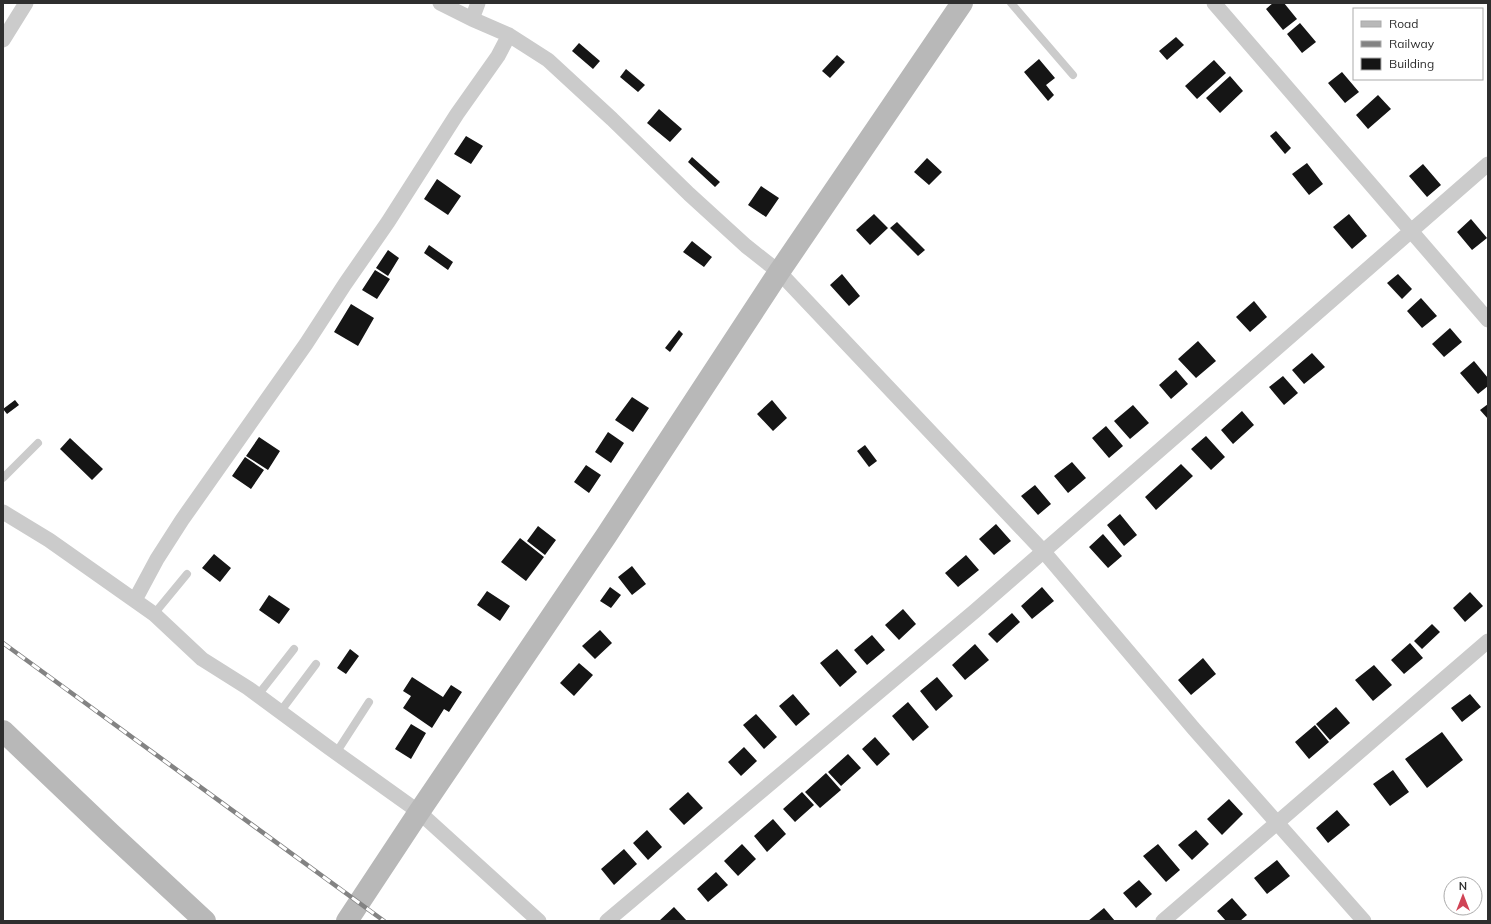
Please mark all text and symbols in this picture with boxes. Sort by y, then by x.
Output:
legend [1353,8,1483,80]
text: Road [1389,16,1418,31]
text: Railway [1389,36,1435,51]
text: Building [1389,56,1434,71]
north arrow [1443,876,1483,916]
text: N [1459,879,1467,893]

